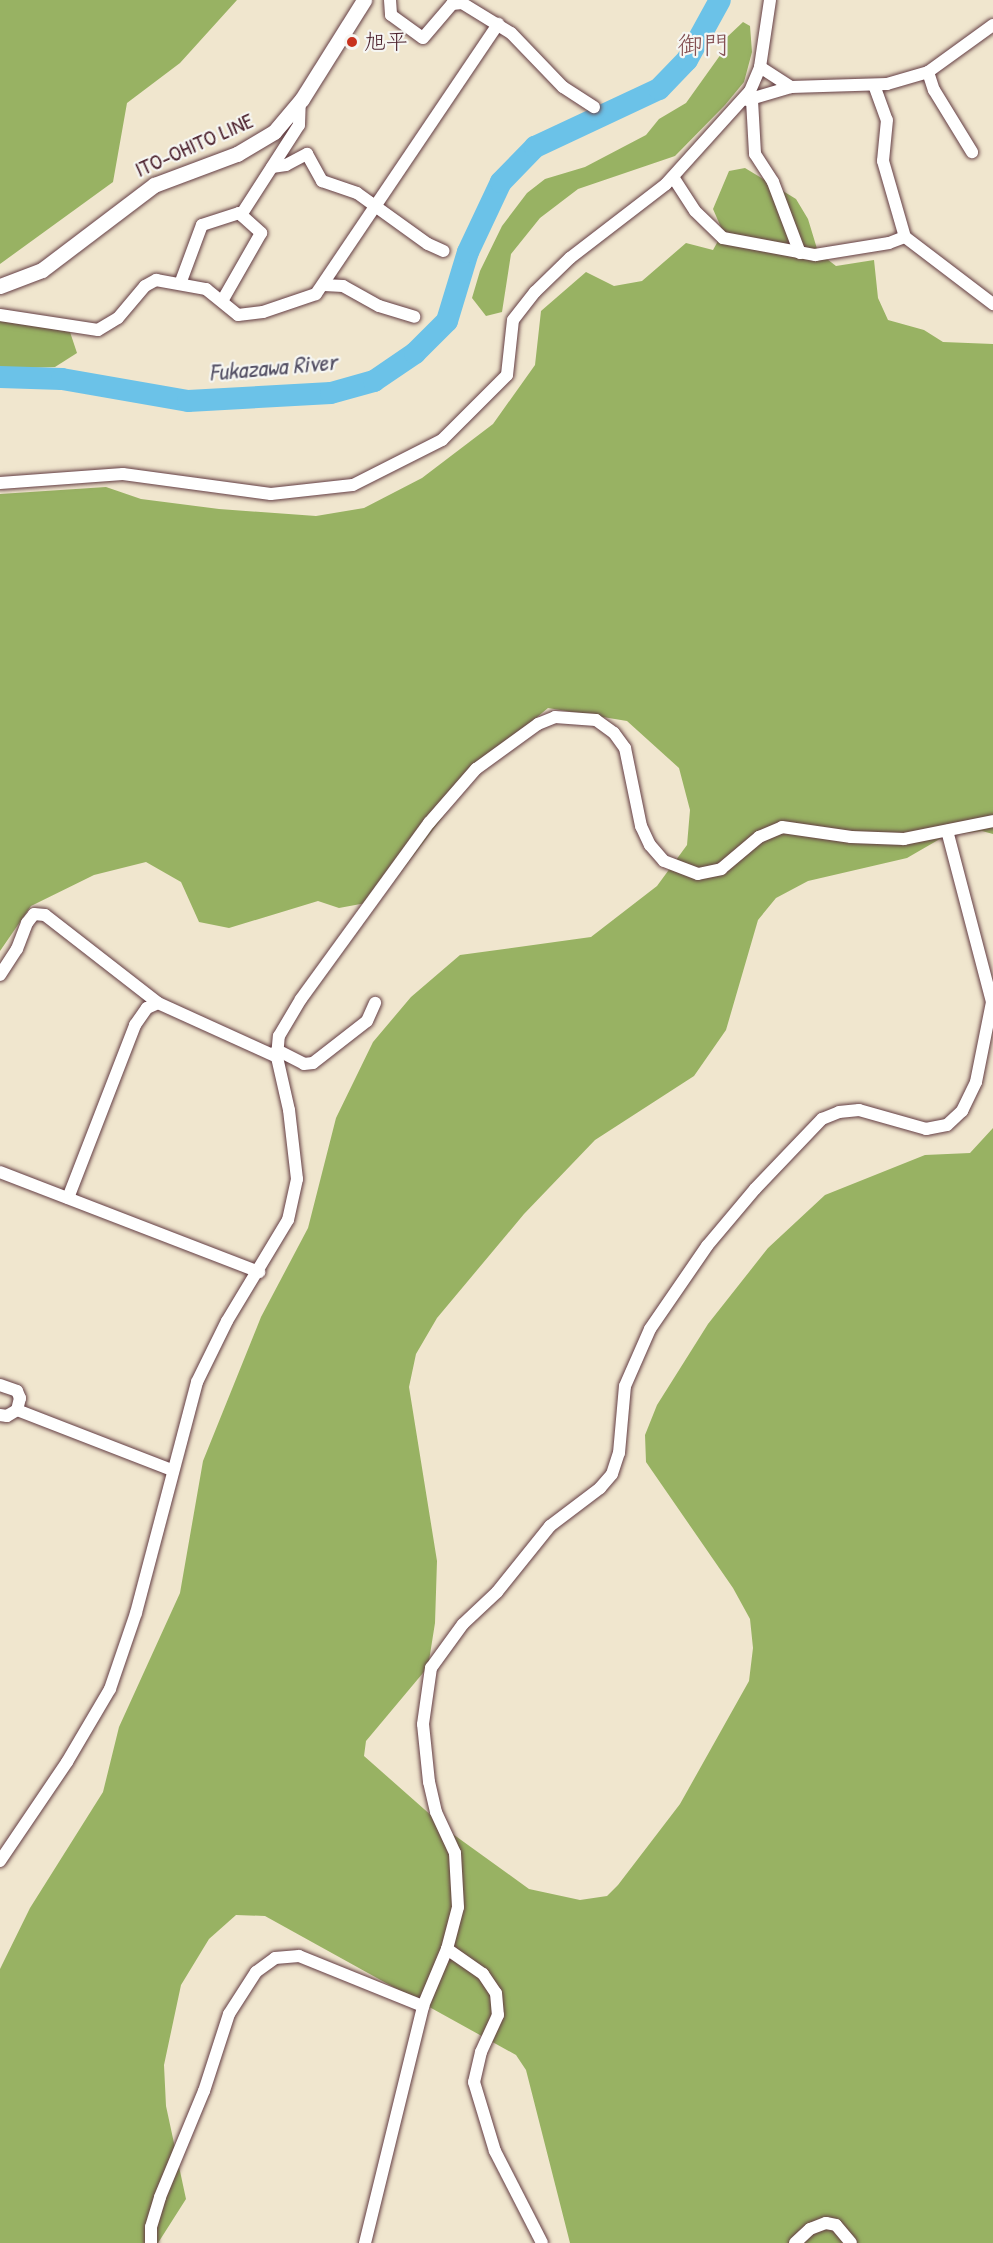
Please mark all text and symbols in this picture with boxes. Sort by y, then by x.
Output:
place label: 旭平 [364,29,408,55]
district label: 御門 [677,29,729,61]
marker: 旭平 [345,35,359,49]
street label: ITO-OHITO LINE [131,107,257,183]
water label: Fukazawa River [208,347,338,387]

